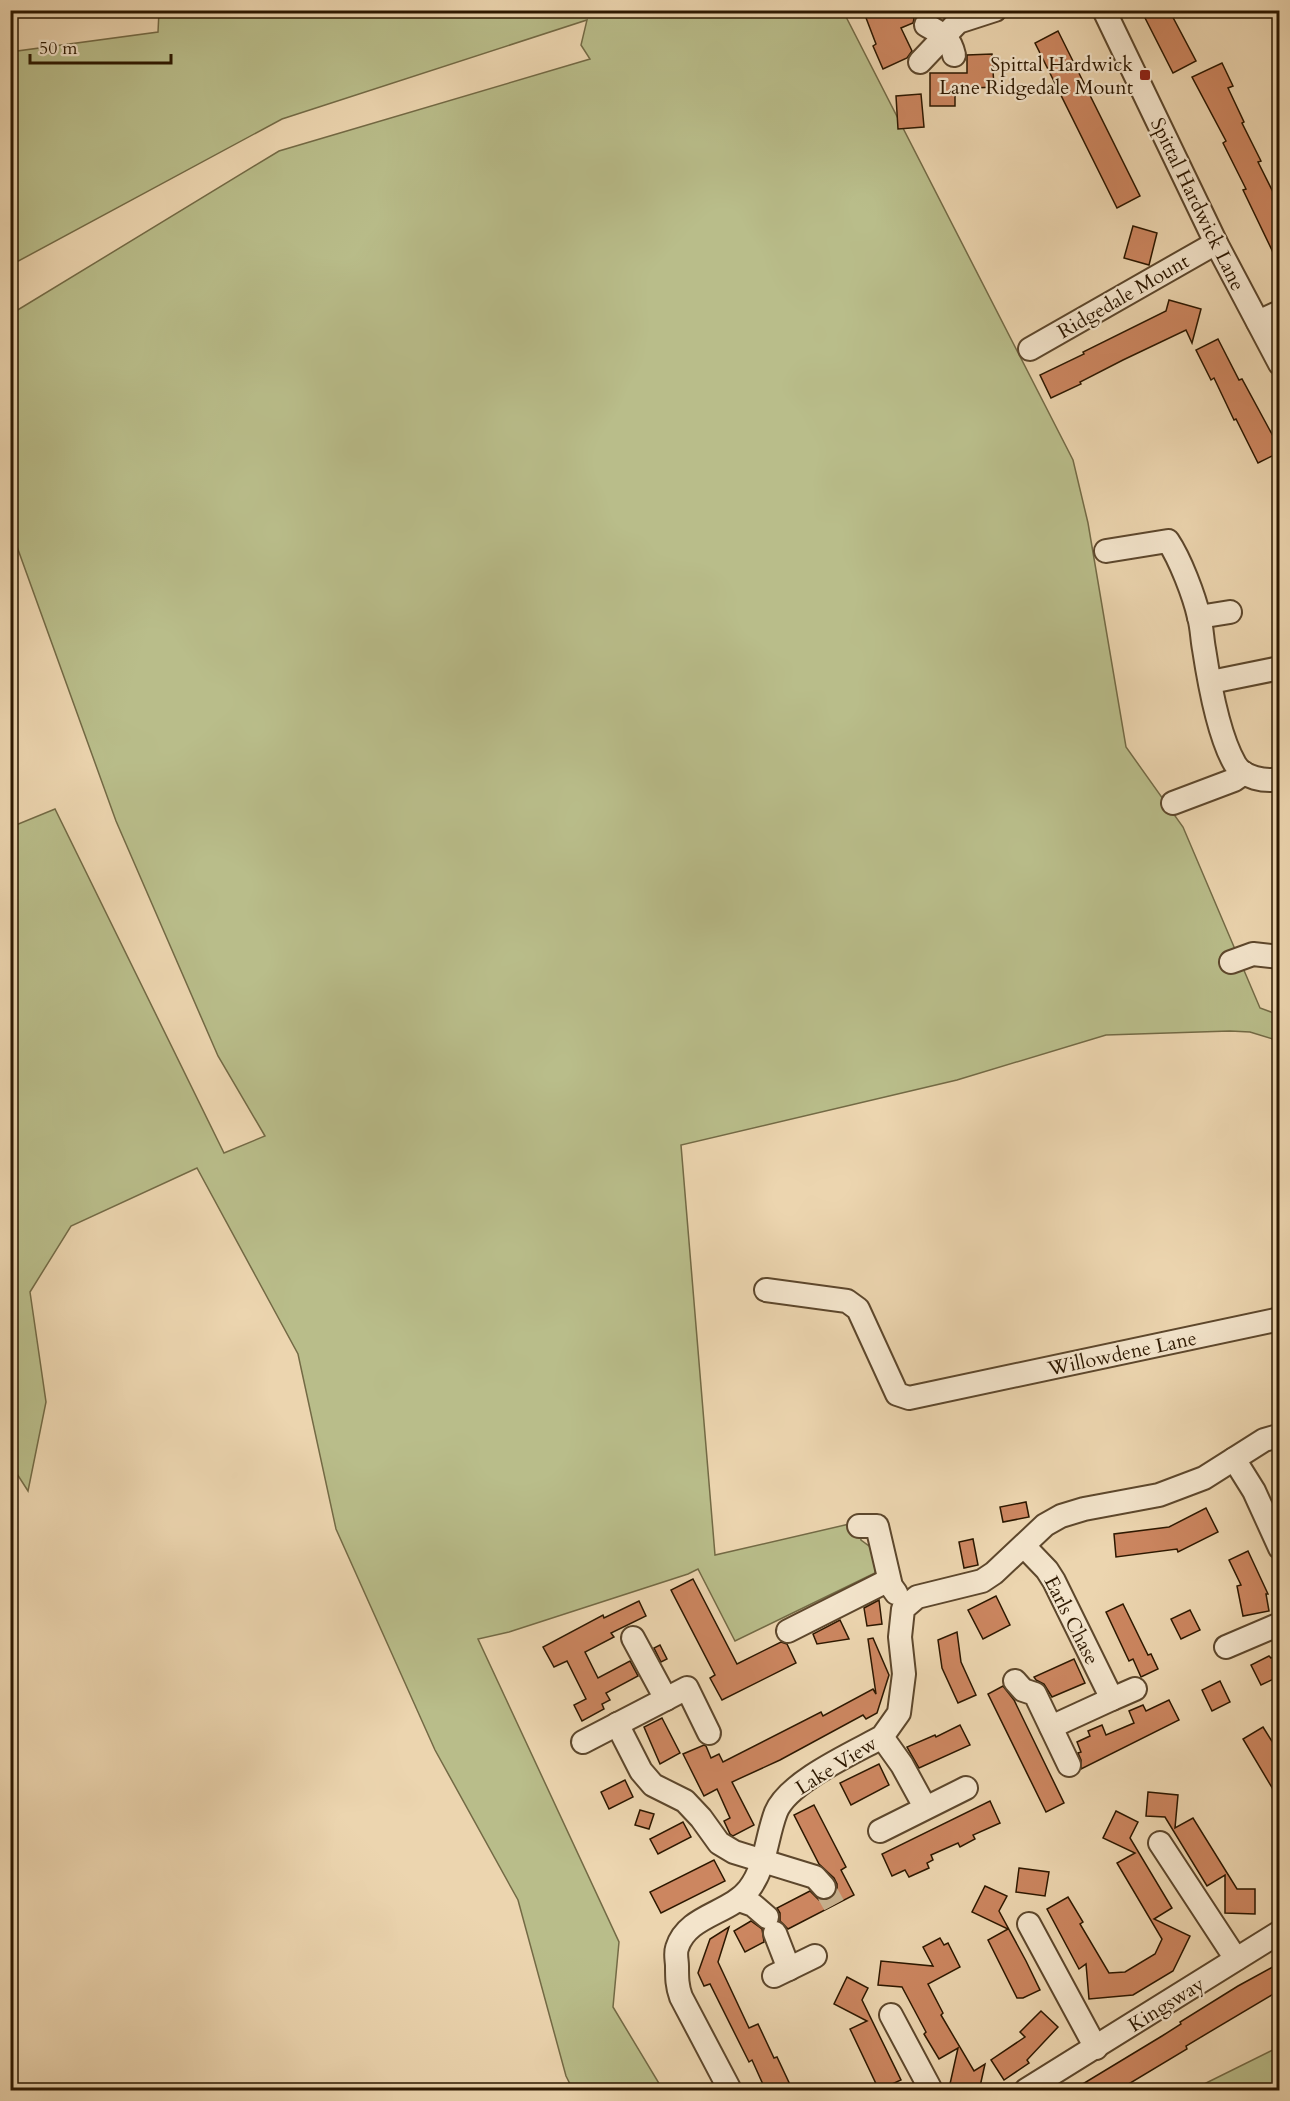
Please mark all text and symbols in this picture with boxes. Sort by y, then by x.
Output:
scale bar [30,27,171,65]
text: 50 m [39,36,78,61]
place label: Spittal Hardwick Lane Ridgedale Mount [939,51,1134,101]
marker: Spittal Hardwick Lane Ridgedale Mount [1138,68,1152,82]
street label: Spittal Hardwick Lane [1144,113,1251,295]
street label: Ridgedale Mount [1053,248,1194,345]
street label: Willowdene Lane [1044,1325,1199,1383]
street label: Earls Chase [1038,1571,1105,1669]
street label: Lake View [790,1730,882,1801]
street label: Kingsway [1123,1970,1210,2038]

